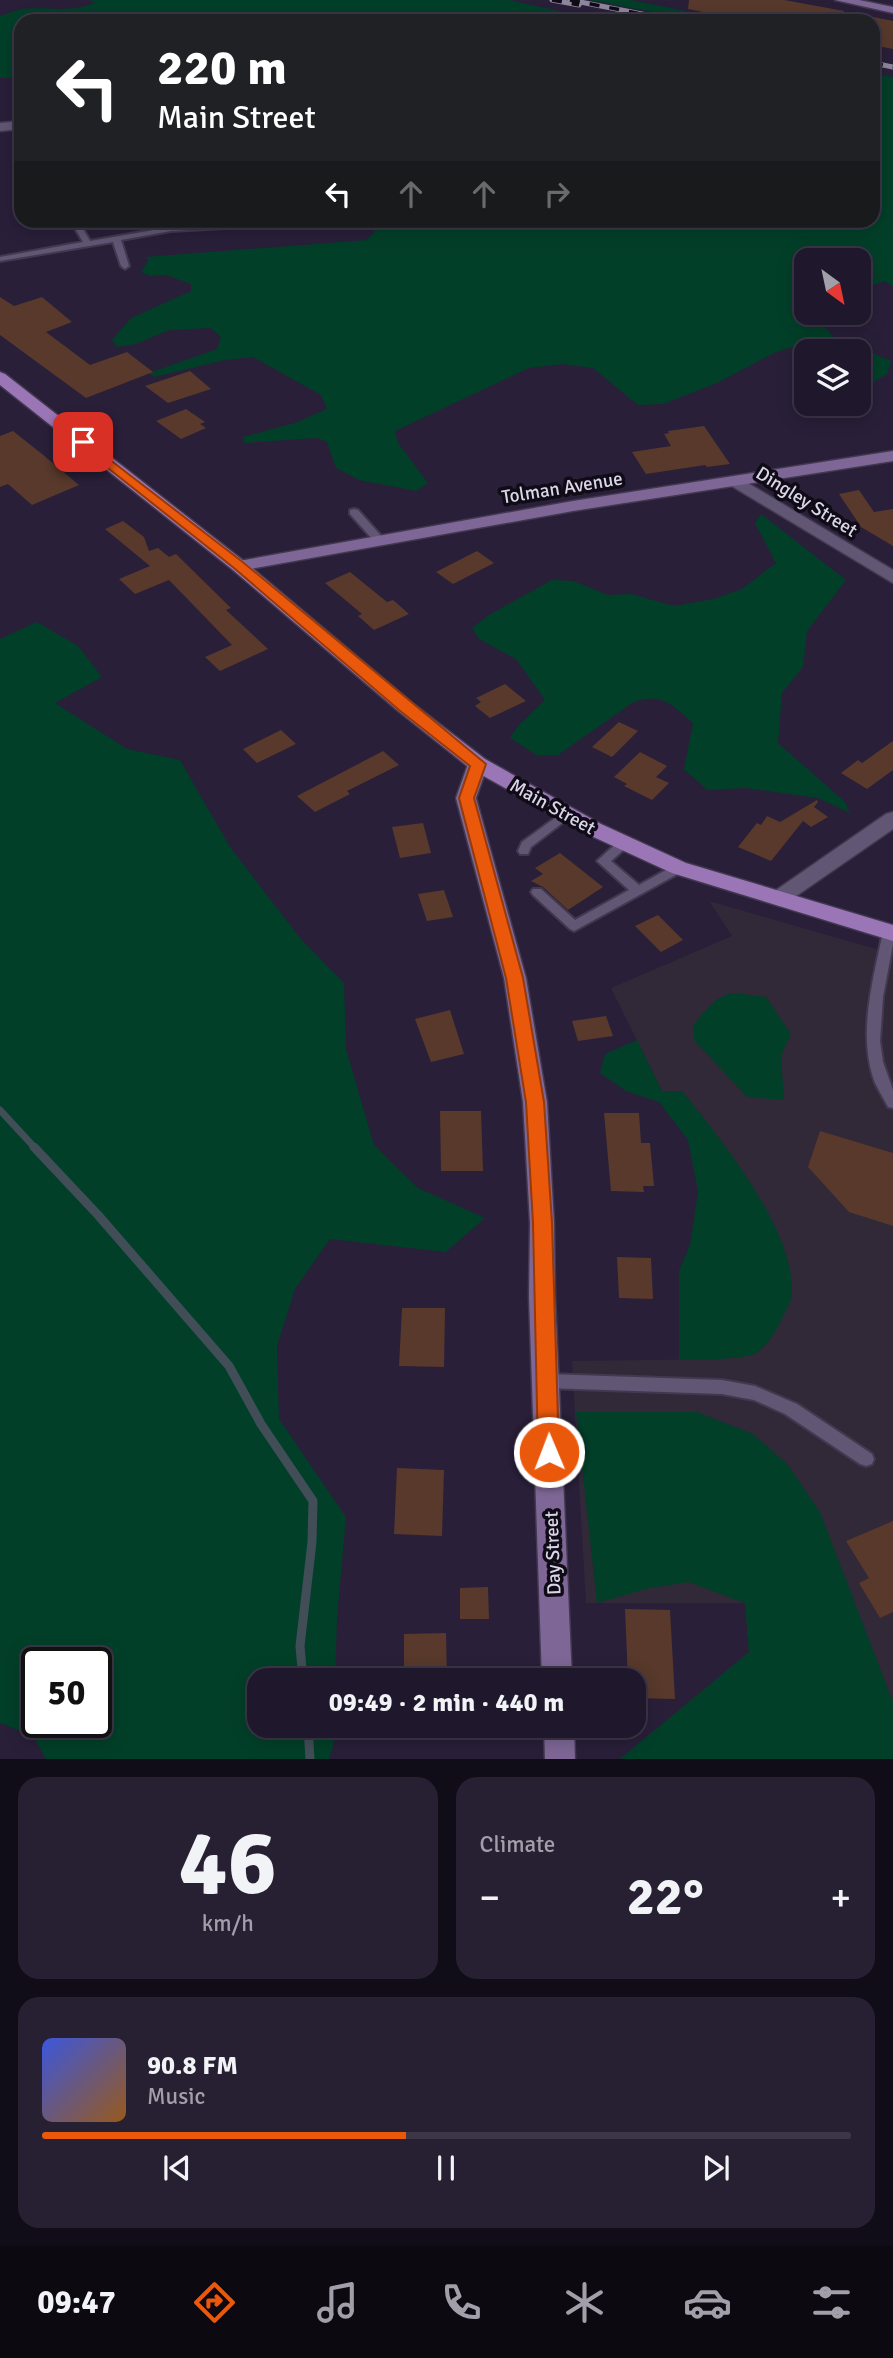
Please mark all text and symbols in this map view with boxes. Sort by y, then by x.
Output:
text: 220 m [157,38,287,98]
icon: left [42,42,133,133]
text: Main Street [157,98,316,137]
icon: left [319,175,357,213]
icon: ahead [392,175,430,213]
icon: ahead [465,175,503,213]
icon: right [538,175,576,213]
north arrow [794,248,872,326]
map controls [794,248,871,416]
button: layers [794,339,871,416]
pin [53,412,113,472]
icon: arrive [64,423,102,461]
street label: Dingley Street [751,461,862,543]
street label: Tolman Avenue [500,467,624,509]
street label: Main Street [505,774,600,840]
position arrow [512,1415,586,1489]
street label: Day Street [540,1510,566,1595]
speed limit sign: 50 [21,1647,112,1738]
text: 09:49 · 2 min · 440 m [329,1687,564,1719]
text: 46 [179,1807,277,1920]
text: Climate [480,1830,555,1859]
text: 22° [627,1865,704,1929]
text: − [480,1874,500,1921]
text: + [830,1874,851,1921]
text: km/h [202,1909,254,1938]
text: 90.8 FM [147,2050,238,2082]
text: Music [147,2082,205,2111]
icon: previous [158,2149,196,2187]
icon: pause [427,2149,465,2187]
icon: next [697,2149,735,2187]
icon: directions [190,2278,239,2327]
icon: music [313,2278,362,2327]
icon: phone [437,2278,486,2327]
icon: climate [560,2278,609,2327]
icon: car [683,2278,732,2327]
icon: filters [807,2278,856,2327]
text: 09:47 [37,2283,116,2322]

